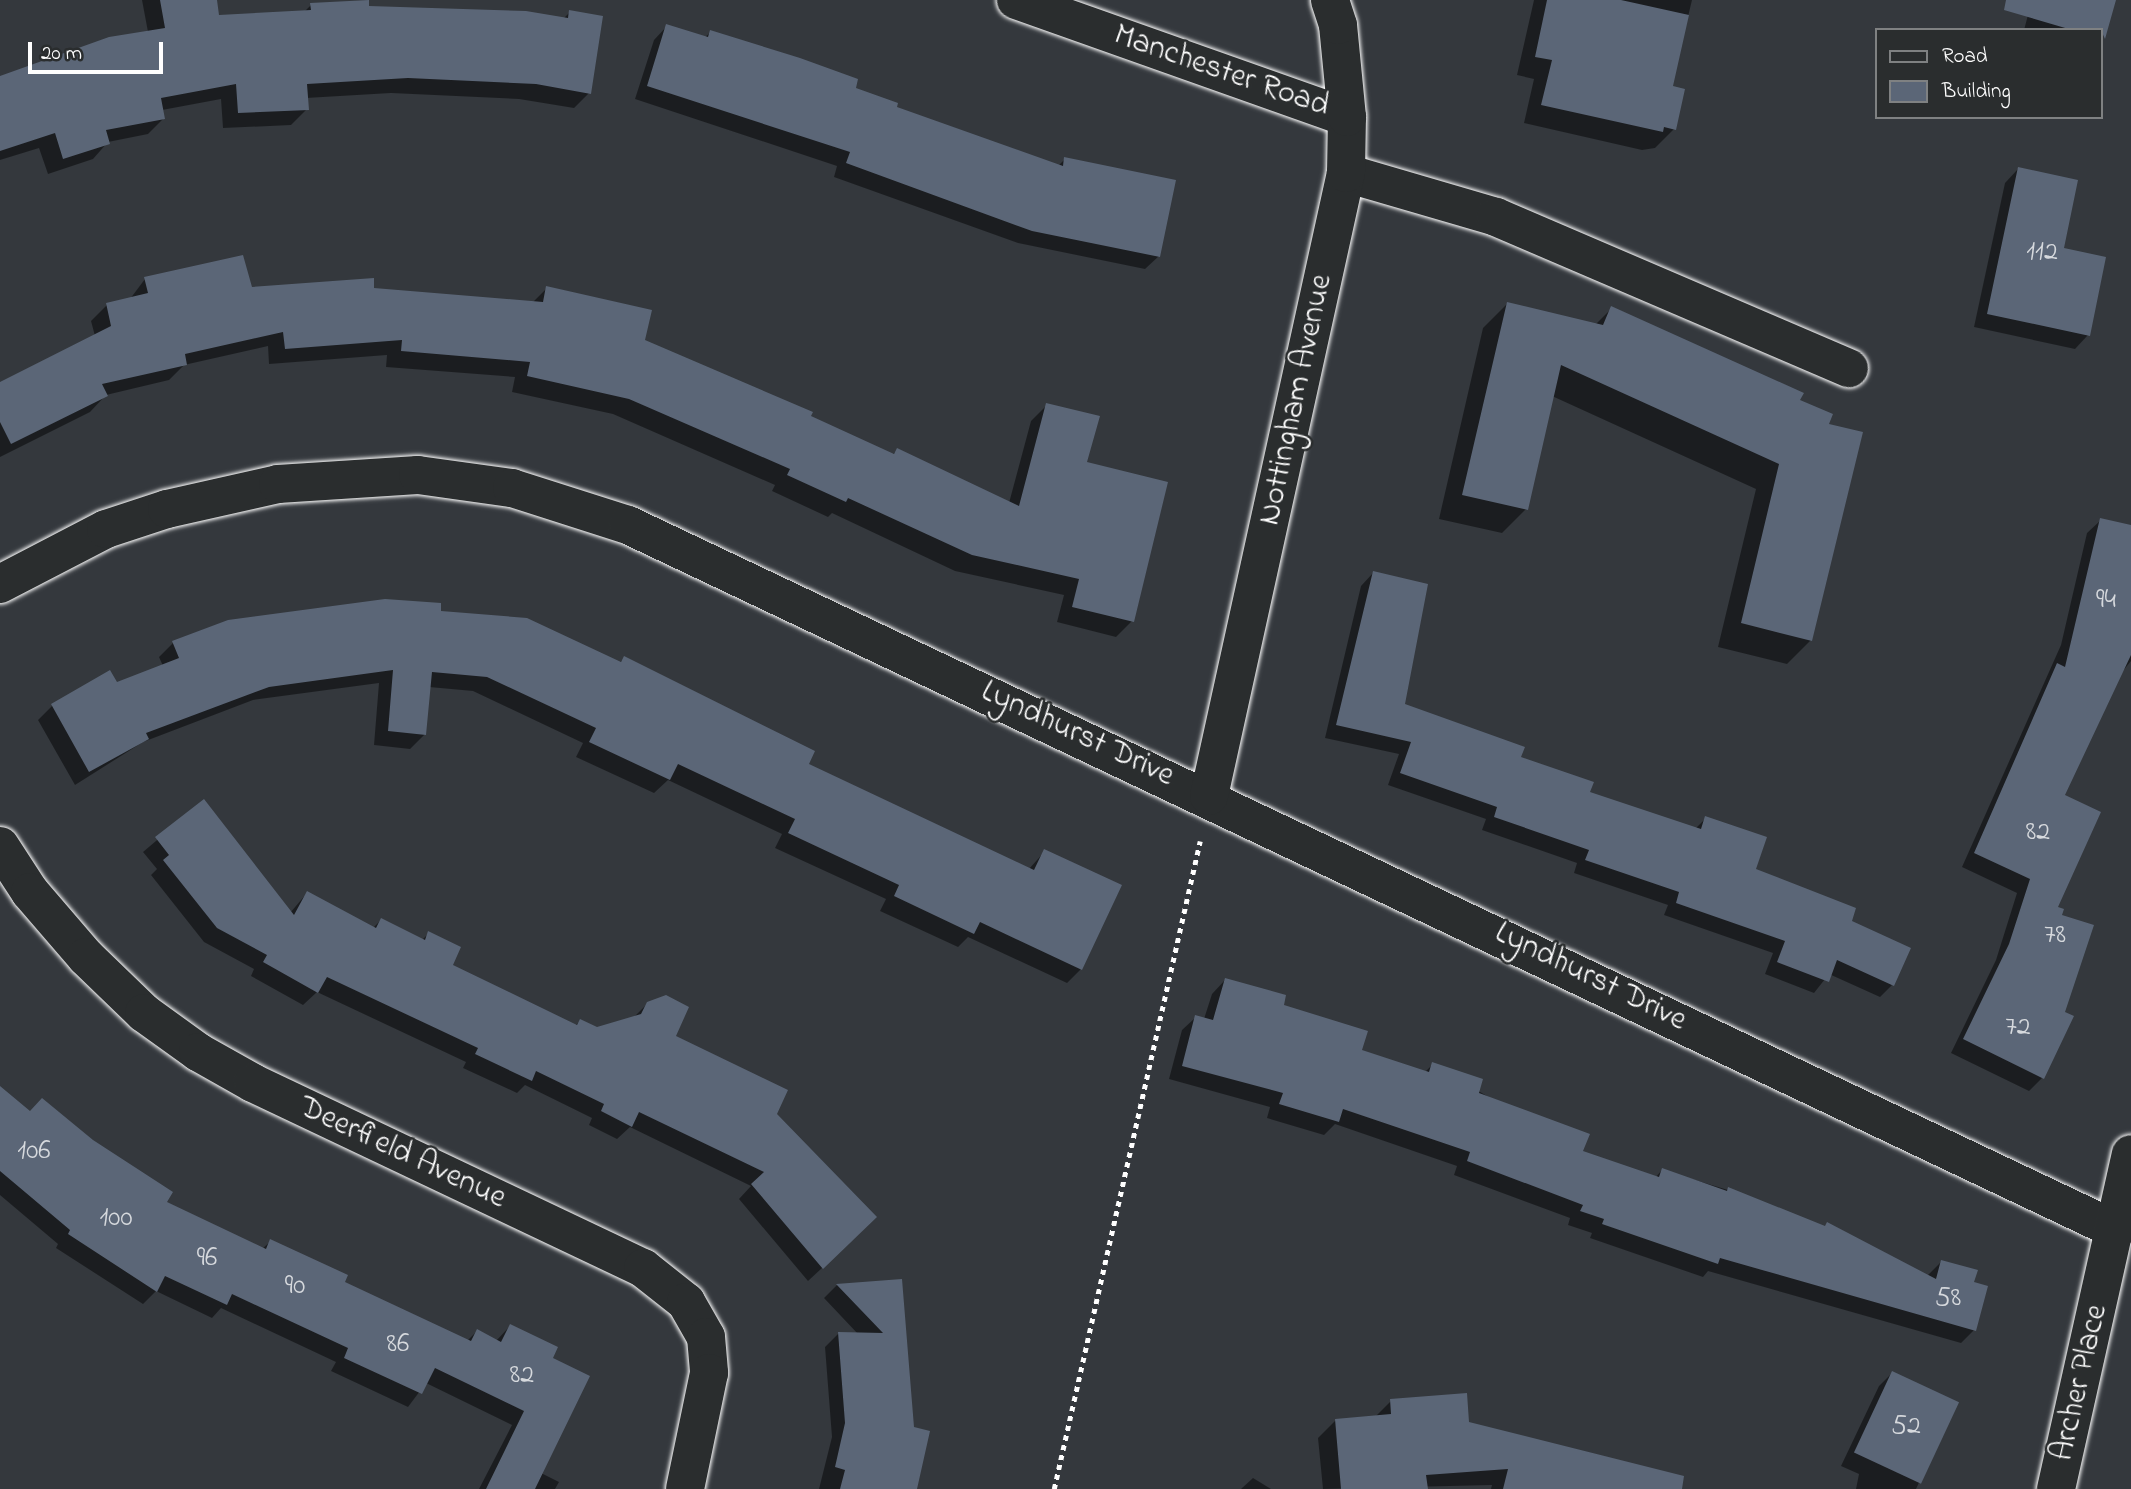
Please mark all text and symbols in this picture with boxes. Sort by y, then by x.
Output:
street label: Manchester Road [1108,17,1334,127]
scale bar [32,28,166,72]
legend [1876,28,2103,119]
text: 20 m [41,39,82,69]
text: Road [1942,42,1988,72]
text: Building [1942,77,2011,107]
house number: 112 [2026,236,2058,270]
street label: Nottingham Avenue [1252,271,1342,529]
house number: 94 [2096,584,2116,618]
street label: Lyndhurst Drive [974,674,1180,796]
house number: 82 [2026,816,2050,850]
street label: Lyndhurst Drive [1488,915,1692,1041]
house number: 78 [2044,919,2066,953]
house number: 72 [2005,1011,2031,1045]
street label: Deerfield Avenue [292,1089,512,1219]
house number: 106 [17,1135,51,1169]
house number: 100 [99,1202,133,1236]
house number: 96 [197,1242,217,1276]
house number: 90 [285,1270,305,1304]
house number: 58 [1935,1282,1961,1316]
street label: Archer Place [2044,1301,2118,1465]
house number: 86 [387,1328,409,1362]
house number: 82 [510,1359,534,1393]
house number: 52 [1891,1410,1921,1444]

